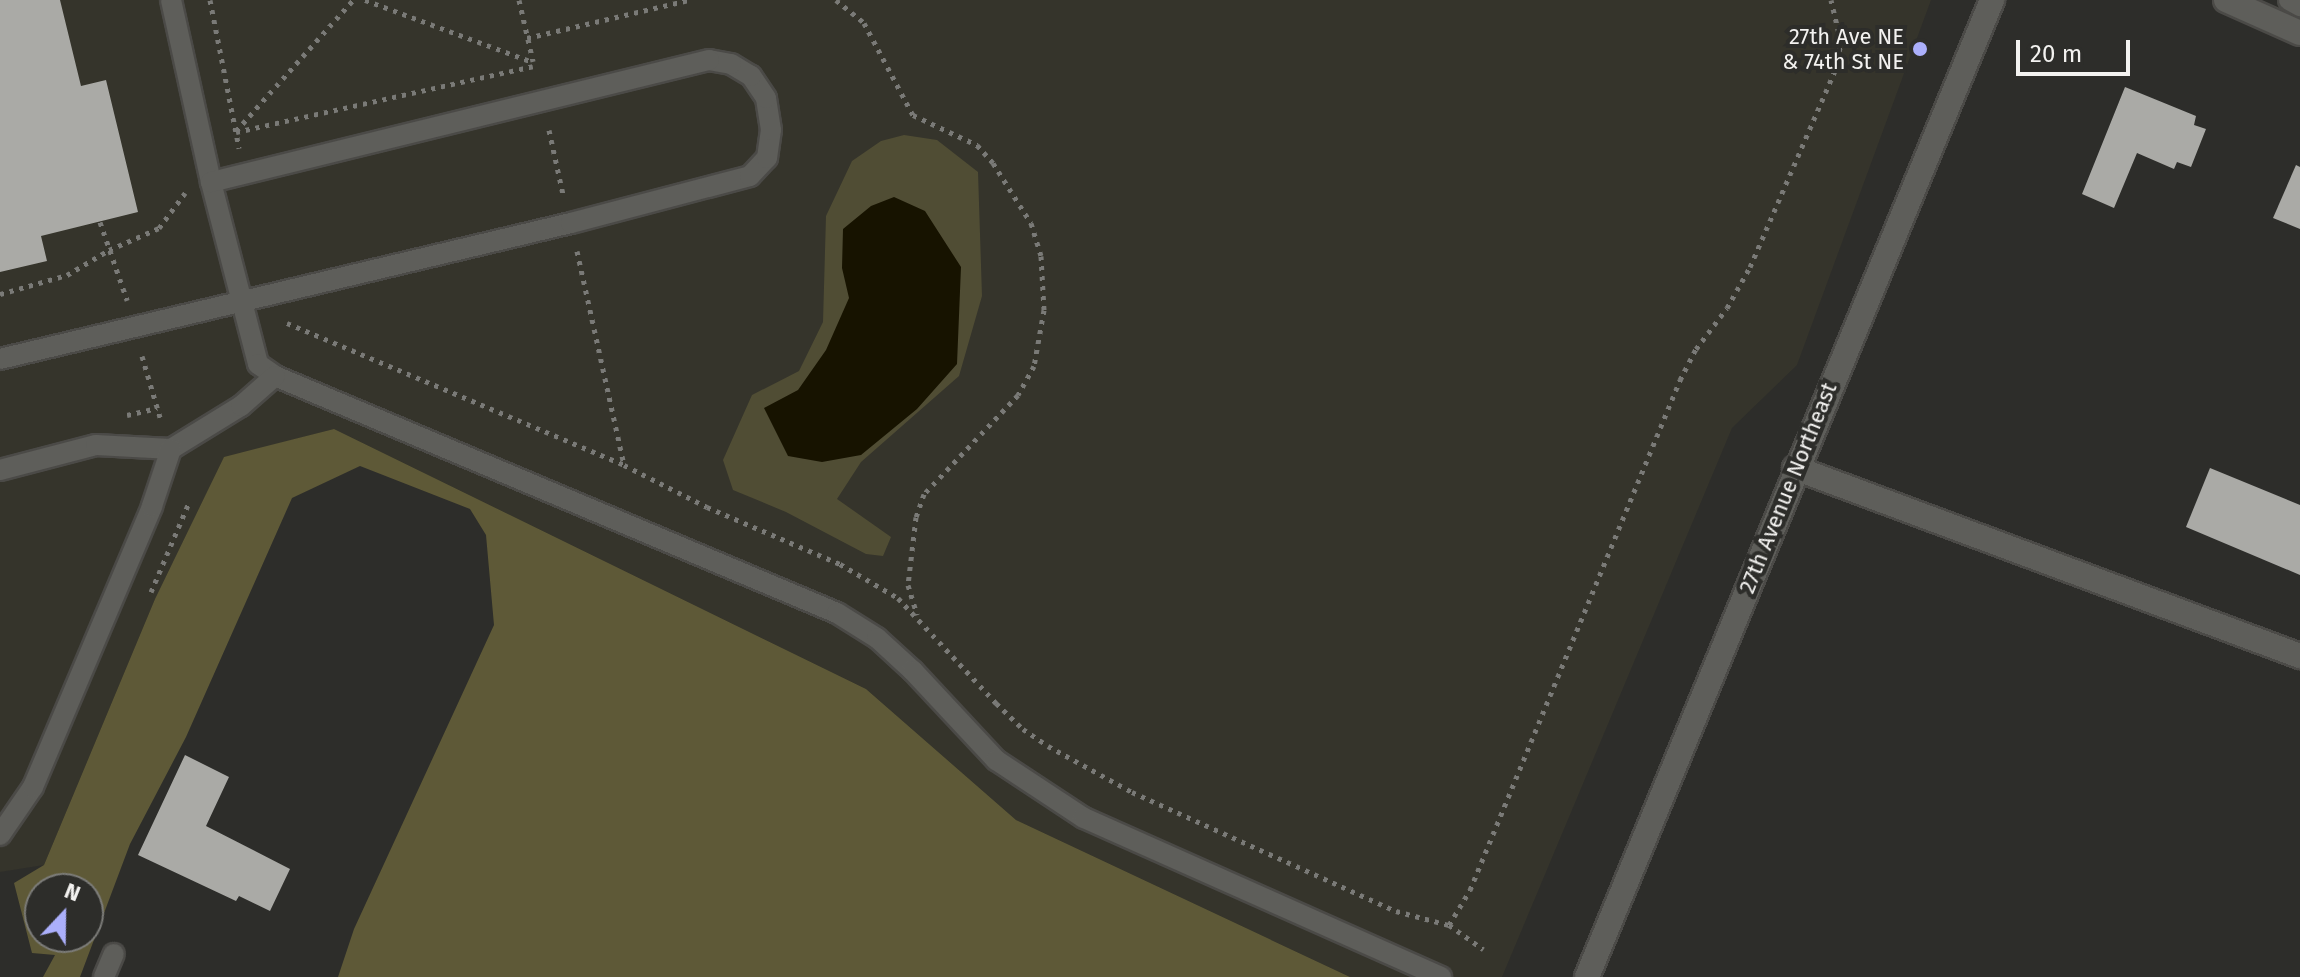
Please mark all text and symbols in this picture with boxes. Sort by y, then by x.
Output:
place label: 27th Ave NE & 74th St NE [1782,23,1904,74]
scale bar [2020,24,2134,74]
marker: 27th Ave NE & 74th St NE [1911,40,1929,58]
text: 20 m [2030,40,2082,68]
street label: 27th Avenue Northeast [1734,379,1842,597]
north arrow [24,873,104,953]
text: N [61,877,84,907]

